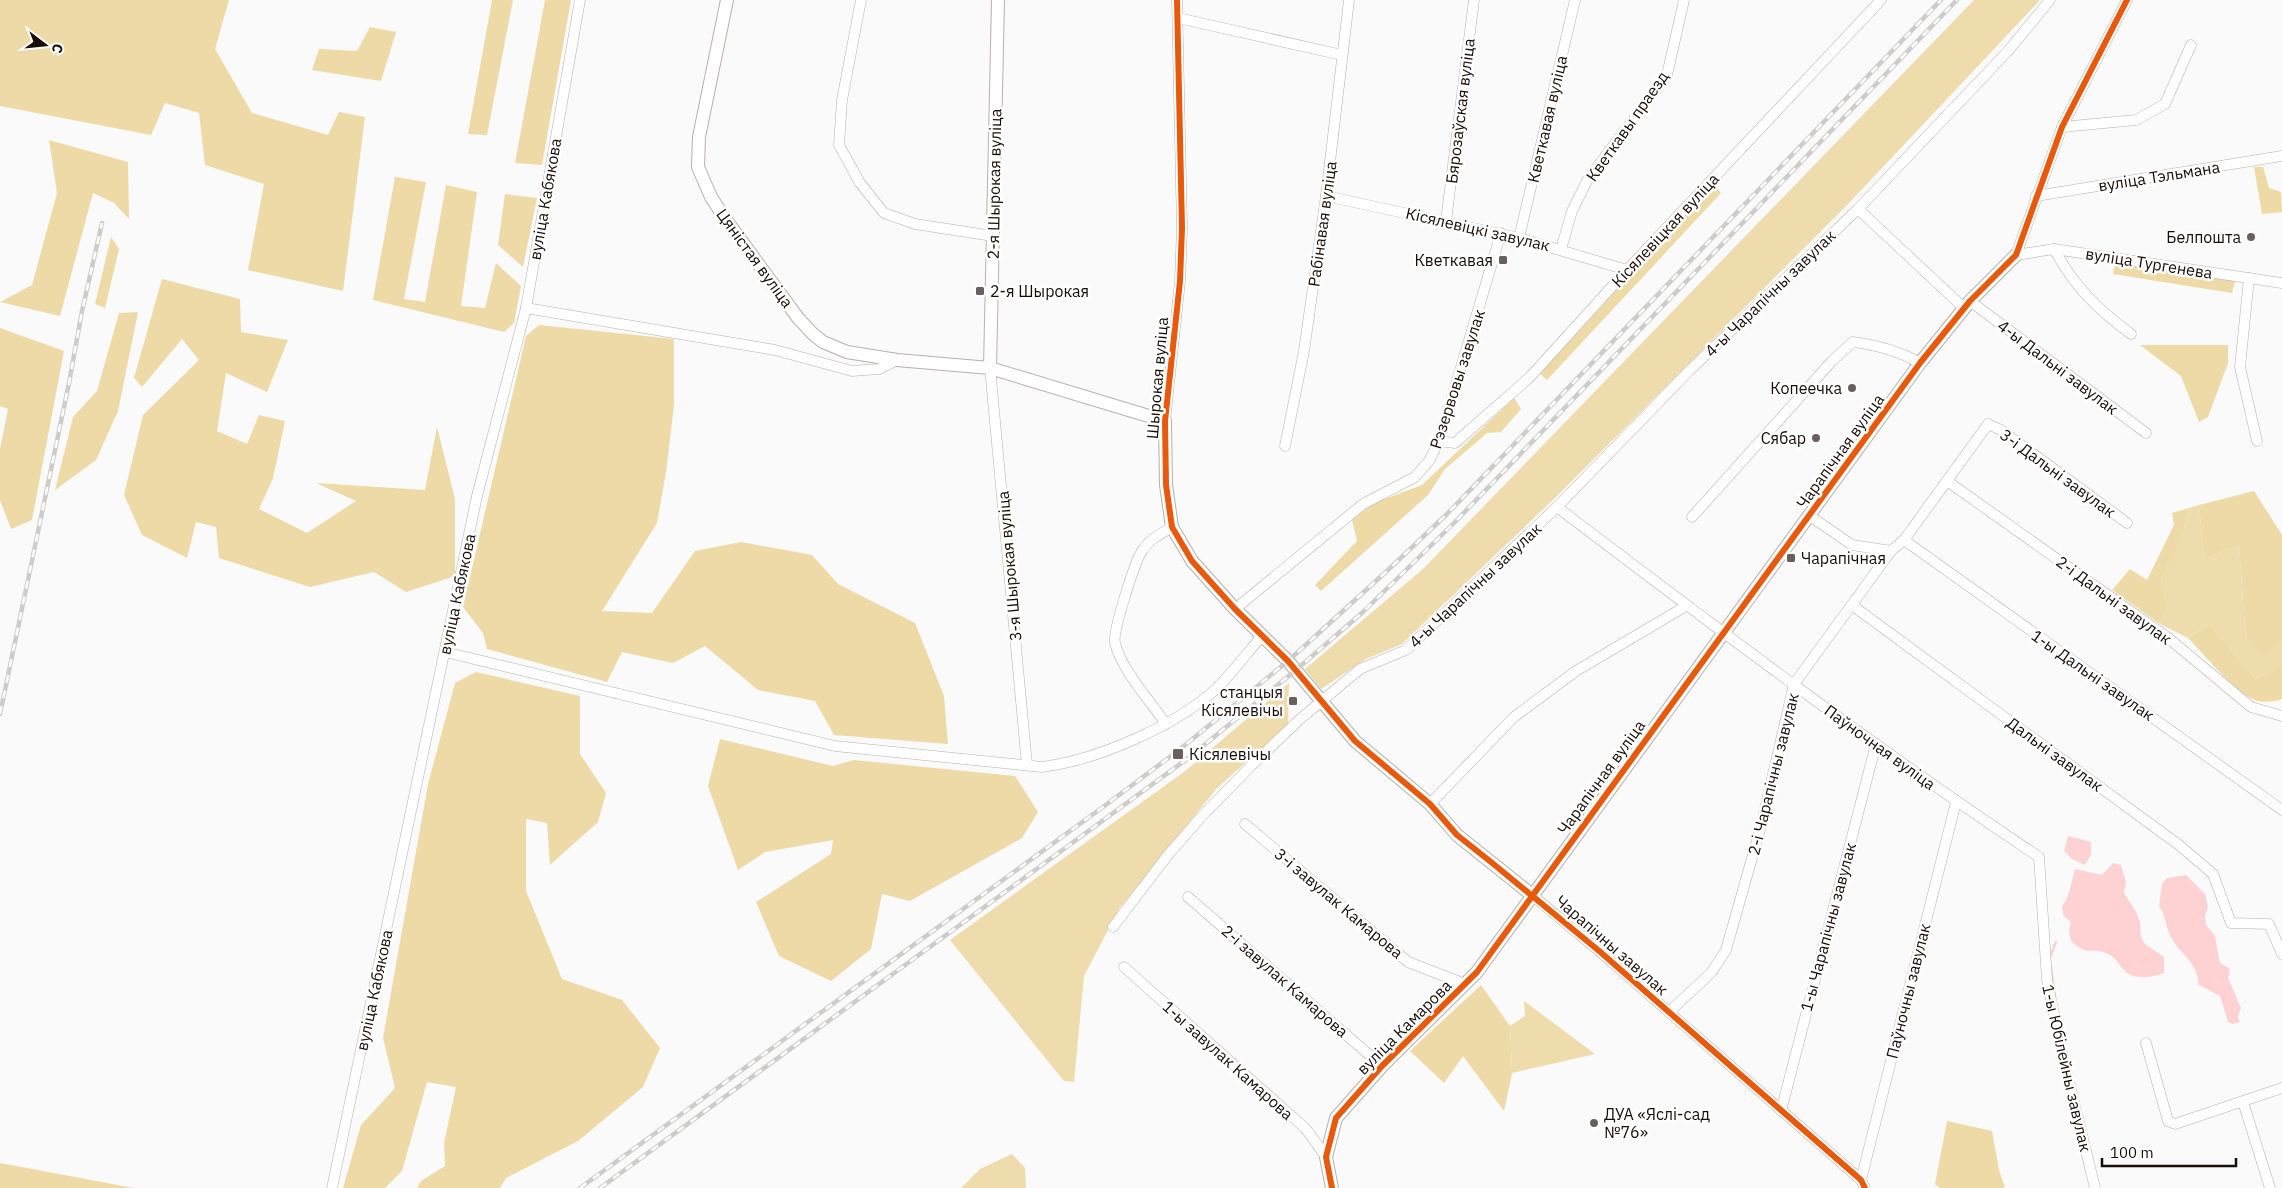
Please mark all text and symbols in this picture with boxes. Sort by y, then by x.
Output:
north arrow [20,20,70,70]
street label: Бярозаўская вуліца [1441,37,1479,185]
text: С [48,42,67,55]
street label: Кветкавая вуліца [1523,53,1571,185]
street label: Кветкавы праезд [1581,67,1673,185]
street label: 2-я Шырокая вуліца [983,108,1005,260]
street label: вуліца Кабякова [524,136,566,261]
street label: вуліца Тэльмана [2097,156,2222,195]
street label: Рабінавая вуліца [1303,159,1341,288]
street label: Кісялевіцкая вуліца [1607,168,1723,291]
street label: Кісялевіцкі завулак [1404,203,1552,255]
street label: Цяністая вуліца [712,205,798,312]
street label: 4-ы Чарапічны завулак [1700,225,1840,361]
place label: Белпошта [2166,227,2241,247]
marker: Белпошта [2245,231,2257,243]
street label: вуліца Тургенева [2084,243,2214,283]
place label: Кветкавая [1414,250,1493,270]
marker: Кветкавая [1497,254,1509,266]
place label: 2-я Шырокая [990,281,1089,301]
marker: 2-я Шырокая [974,285,986,297]
street label: Рэзервовы завулак [1425,307,1489,451]
street label: 4-ы Дальні завулак [1994,315,2122,419]
street label: Шырокая вуліца [1142,316,1172,440]
place label: Копеечка [1770,378,1842,398]
marker: Копеечка [1846,382,1858,394]
street label: Чарапічная вуліца [1792,390,1888,512]
street label: 3-і Дальні завулак [1996,424,2120,522]
place label: Сябар [1761,428,1806,448]
marker: Сябар [1810,432,1822,444]
street label: 3-я Шырокая вуліца [992,490,1026,642]
street label: 4-ы Чарапічны завулак [1405,518,1546,652]
street label: вуліца Кабякова [434,531,480,656]
place label: Чарапічная [1801,548,1886,568]
street label: 2-і Дальні завулак [2052,551,2176,649]
marker: Чарапічная [1785,552,1797,564]
street label: 1-ы Дальні завулак [2028,625,2158,725]
place label: станцыя Кісялевічы [1201,682,1283,720]
street label: 2-і Чарапічны завулак [1743,691,1803,857]
marker: станцыя Кісялевічы [1287,695,1299,707]
street label: Паўночная вуліца [1821,700,1940,794]
street label: Дальні завулак [2003,712,2107,796]
street label: Чарапічная вуліца [1553,716,1649,838]
place label: Кісялевічы [1189,744,1271,764]
marker: Кісялевічы [1171,747,1185,761]
street label: 1-ы Чарапічны завулак [1796,840,1860,1014]
street label: 3-і завулак Камарова [1271,843,1408,963]
street label: Чарапічны завулак [1552,891,1673,999]
street label: 2-і завулак Камарова [1218,921,1353,1042]
street label: Паўночны завулак [1882,921,1935,1061]
street label: вуліца Кабякова [351,927,397,1052]
street label: вуліца Камарова [1352,975,1456,1079]
street label: 1-ы Юбілейны завулак [2038,982,2096,1154]
street label: 1-ы завулак Камарова [1159,996,1298,1124]
place label: ДУА «Яслі-сад №76» [1604,1104,1711,1142]
marker: ДУА «Яслі-сад №76» [1588,1117,1600,1129]
scale bar [2102,1136,2236,1168]
text: 100 m [2110,1143,2154,1162]

